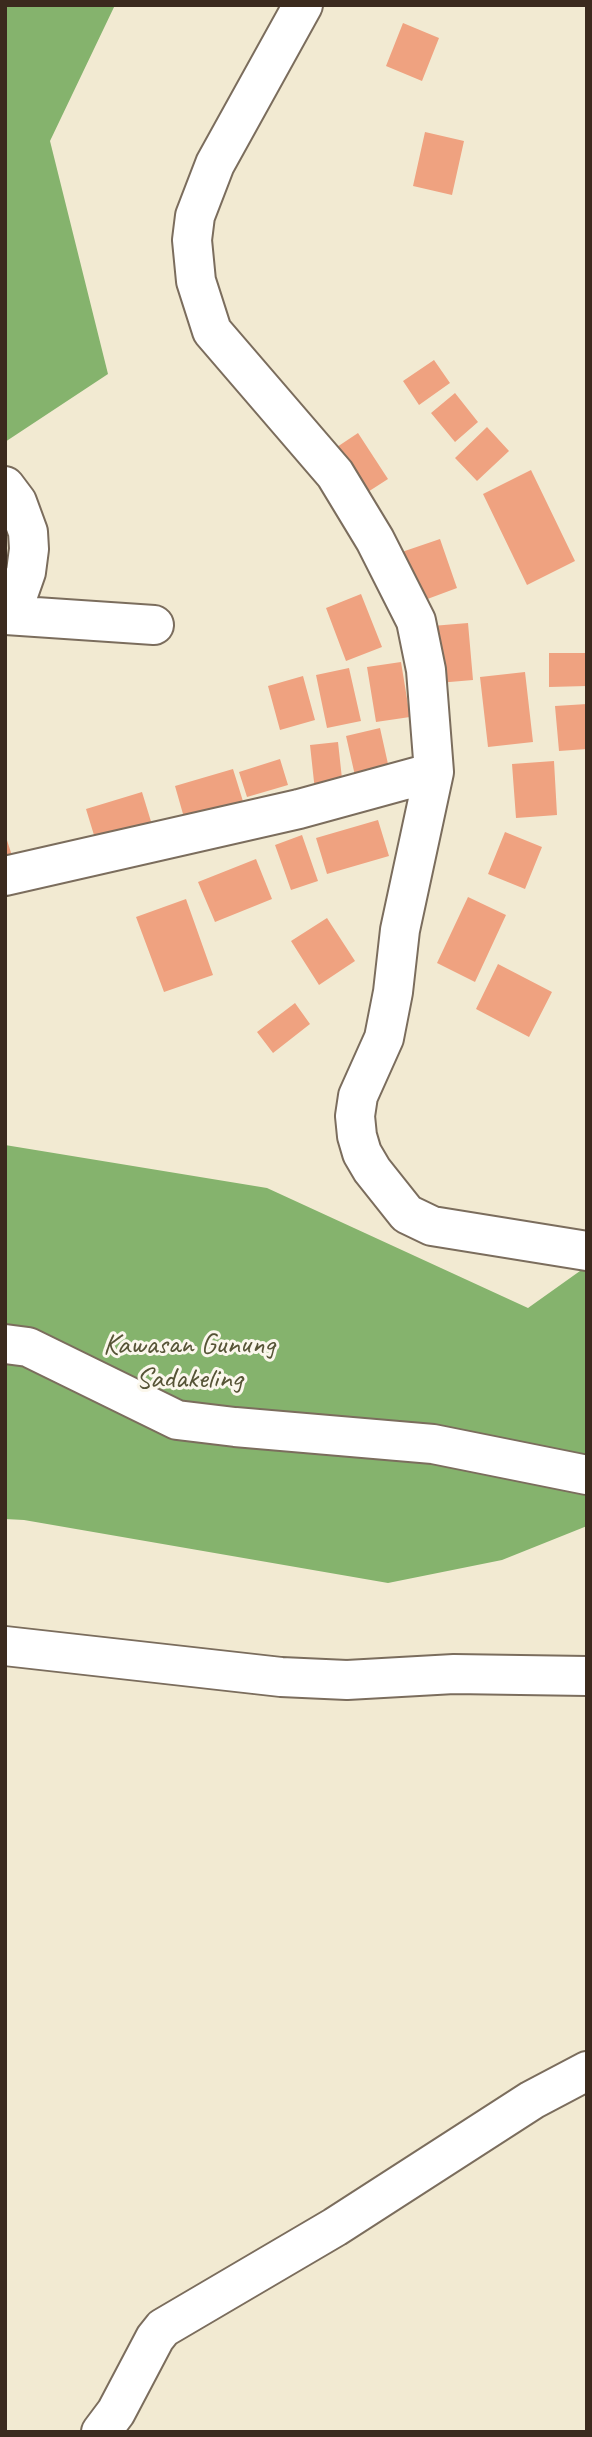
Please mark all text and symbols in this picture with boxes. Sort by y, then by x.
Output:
park label: Kawasan Gunung Sadakeling [103,1327,275,1398]

